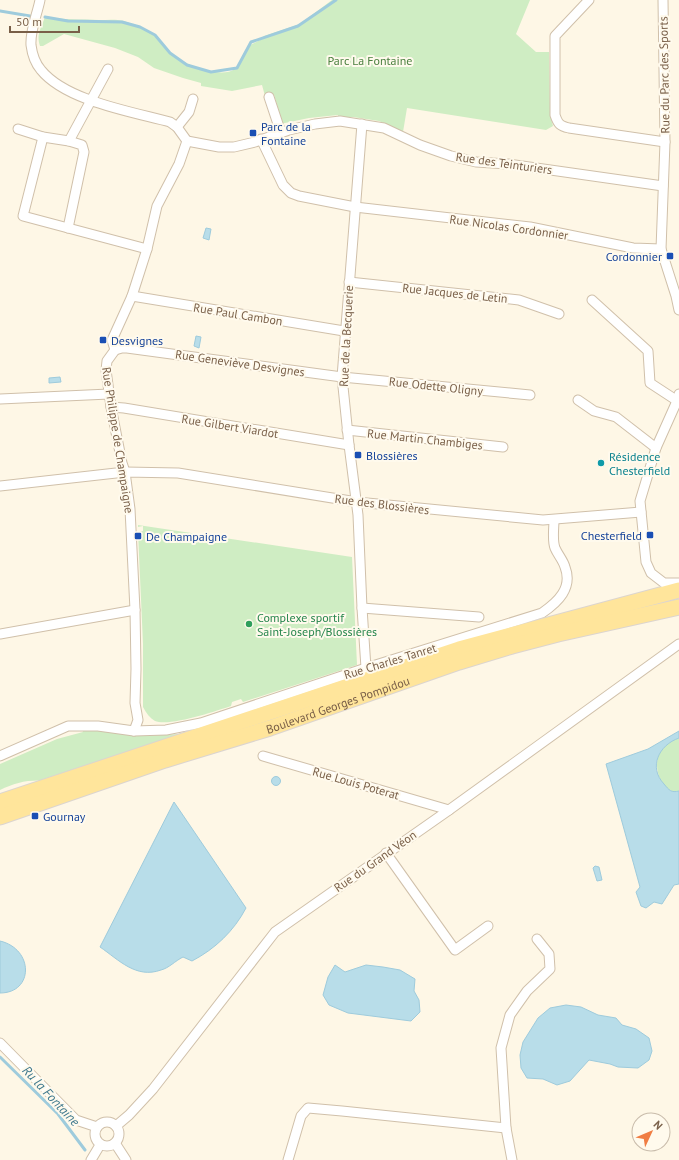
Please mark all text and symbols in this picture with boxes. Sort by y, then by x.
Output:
scale bar [10,8,79,34]
text: 50 m [16,14,42,29]
street label: Rue du Parc des Sports [655,16,673,134]
park label: Parc La Fontaine [328,53,412,68]
place label: Parc de la Fontaine [261,119,311,148]
marker: Parc de la Fontaine [248,128,258,138]
street label: Rue des Teinturiers [455,149,553,177]
street label: Rue Nicolas Cordonnier [449,211,569,243]
place label: Cordonnier [606,249,662,264]
marker: Cordonnier [665,251,675,261]
street label: Rue Jacques de Letin [402,280,508,306]
street label: Rue de la Becquerie [336,285,356,387]
street label: Rue Paul Cambon [192,300,284,328]
place label: Desvignes [111,333,163,348]
marker: Desvignes [98,335,108,345]
street label: Rue Geneviève Desvignes [174,346,306,380]
street label: Rue Philippe de Champaigne [99,366,137,514]
street label: Rue Odette Oligny [388,374,484,398]
street label: Rue Gilbert Viardot [181,411,279,441]
street label: Rue Martin Chambiges [366,425,484,453]
place label: Blossières [366,448,418,463]
place label: Résidence Chesterfield [609,449,670,478]
marker: Blossières [353,450,363,460]
marker: Résidence Chesterfield [596,458,606,468]
street label: Rue des Blossières [334,491,430,517]
place label: Chesterfield [581,528,642,543]
place label: De Champaigne [146,529,227,544]
marker: Chesterfield [645,530,655,540]
marker: De Champaigne [133,531,143,541]
place label: Complexe sportif Saint-Joseph/Blossières [257,610,377,639]
marker: Complexe sportif Saint-Joseph/Blossières [244,619,254,629]
street label: Rue Charles Tanret [342,640,438,682]
street label: Boulevard Georges Pompidou [264,672,411,736]
street label: Rue Louis Poterat [311,763,401,803]
place label: Gournay [43,809,86,824]
marker: Gournay [30,811,40,821]
street label: Rue du Grand Véon [331,827,419,895]
water label: Ru la Fontaine [19,1062,83,1130]
north arrow [631,1112,671,1152]
text: N [651,1118,666,1133]

